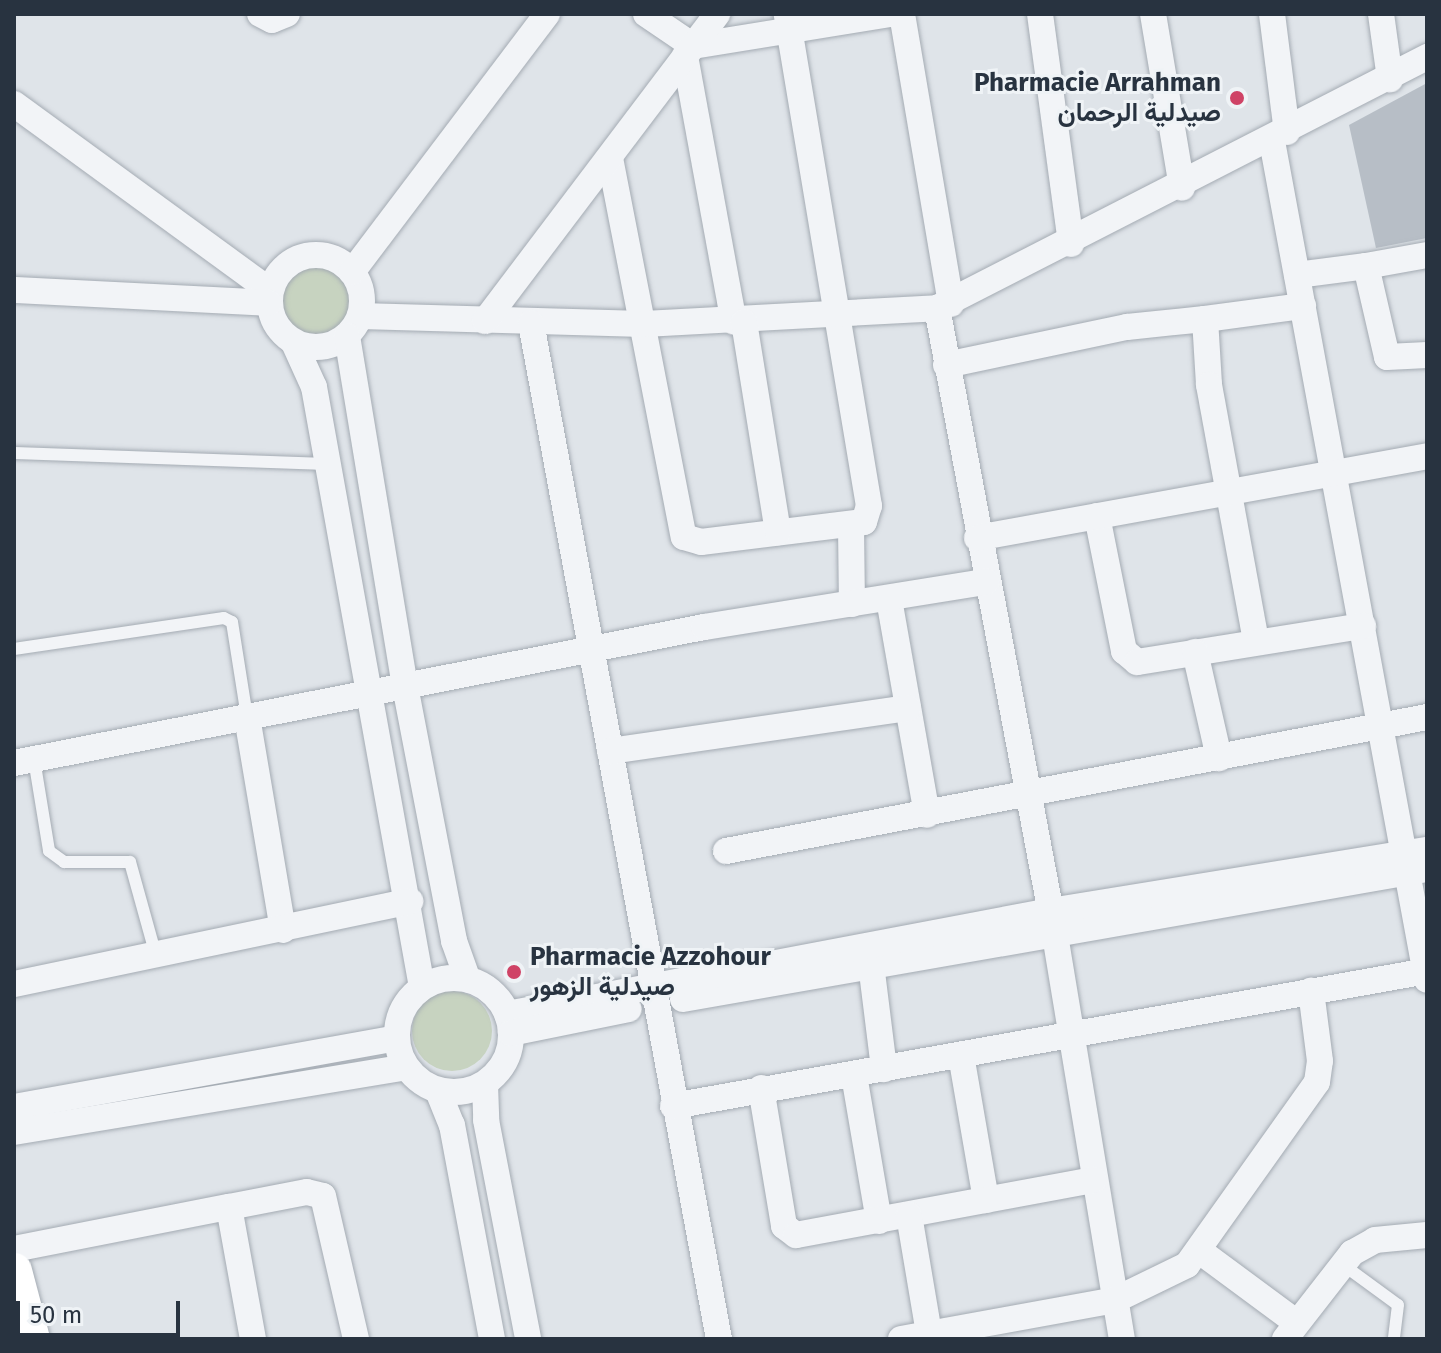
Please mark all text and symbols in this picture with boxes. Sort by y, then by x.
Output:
place label: Pharmacie Arrahman صيدلية الرحمان [974,67,1221,128]
marker: Pharmacie Arrahman صيدلية الرحمان [1228,89,1246,107]
place label: Pharmacie Azzohour صيدلية الزهور [530,941,771,1002]
marker: Pharmacie Azzohour صيدلية الزهور [505,963,523,981]
scale bar [20,1285,184,1335]
text: 50 m [30,1301,82,1329]

